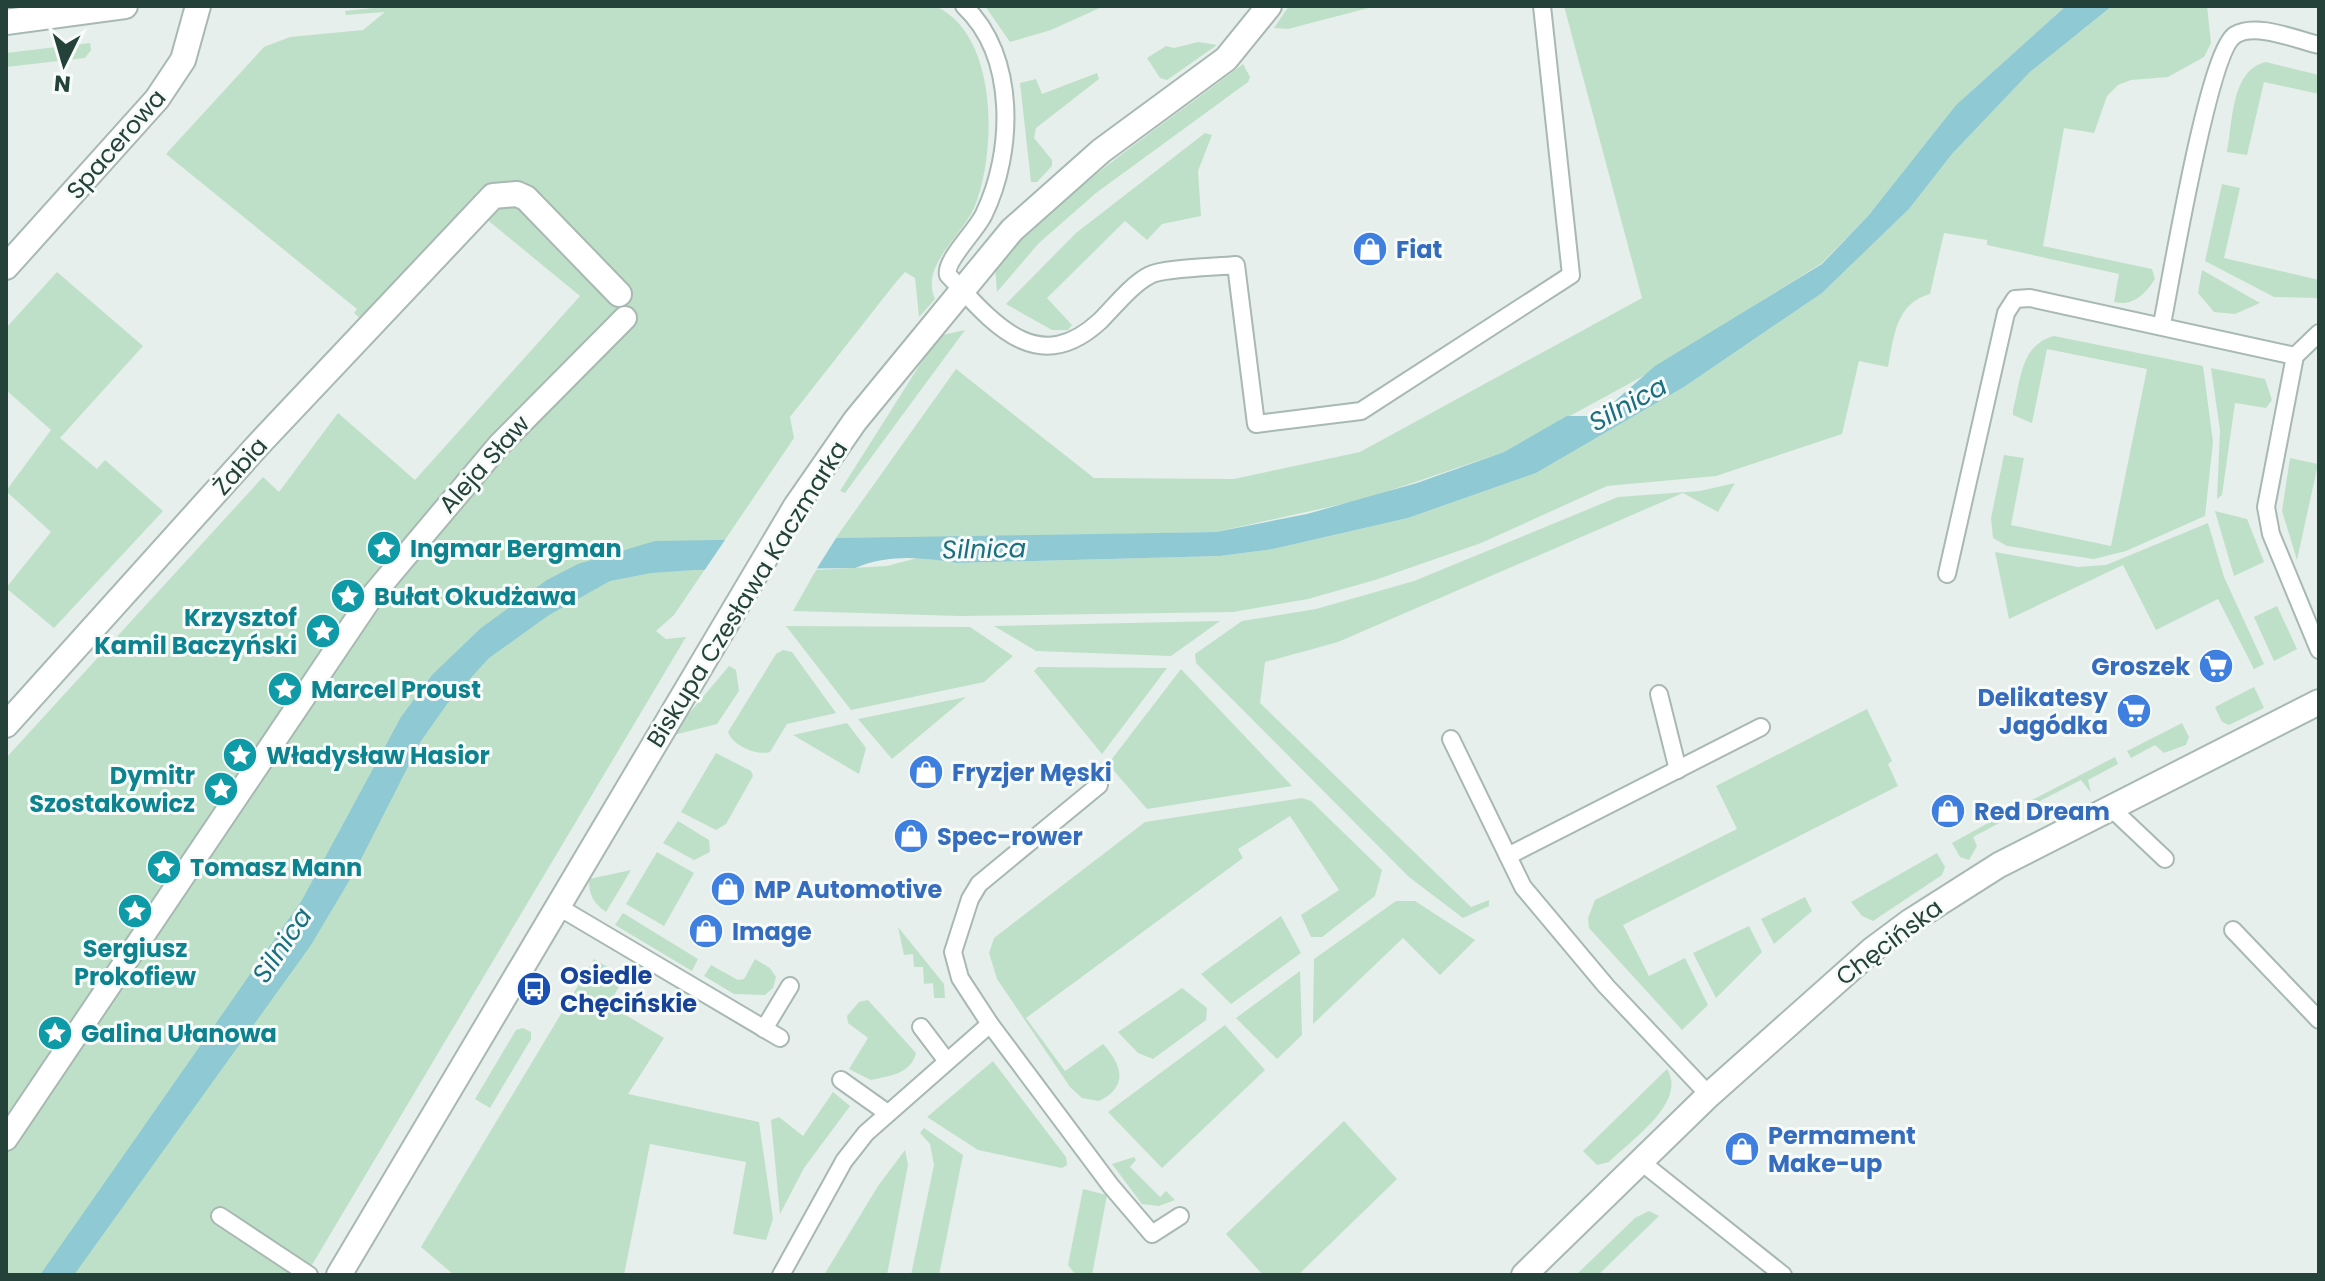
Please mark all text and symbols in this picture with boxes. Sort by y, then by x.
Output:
north arrow [24,24,104,104]
text: N [53,67,72,100]
street label: Spacerowa [59,82,173,206]
shop icon: Fiat [1351,230,1389,268]
place label: Fiat [1396,233,1442,266]
water label: Silnica [1582,368,1674,440]
street label: Aleja Sław [431,408,537,520]
street label: Żabia [205,430,275,502]
street label: Biskupa Czesława Kaczmarka [639,434,855,754]
place icon: Ingmar Bergman [365,529,403,567]
water label: Silnica [942,530,1026,568]
place label: Ingmar Bergman [410,532,622,565]
place icon: Bułat Okudżawa [329,577,367,615]
place label: Bułat Okudżawa [374,580,576,613]
place label: Krzysztof Kamil Baczyński [94,601,297,662]
place icon: Krzysztof Kamil Baczyński [304,612,342,650]
supermarket icon: Groszek [2197,647,2235,685]
place label: Groszek [2091,650,2190,683]
place icon: Marcel Proust [266,670,304,708]
place label: Marcel Proust [311,673,481,706]
place label: Delikatesy Jagódka [1977,681,2109,742]
supermarket icon: Delikatesy Jagódka [2115,692,2153,730]
place icon: Władysław Hasior [221,736,259,774]
place label: Władysław Hasior [266,739,490,772]
shop icon: Fryzjer Męski [907,753,945,791]
place label: Fryzjer Męski [952,756,1112,789]
place label: Dymitr Szostakowicz [29,759,195,820]
place icon: Dymitr Szostakowicz [202,770,240,808]
shop icon: Red Dream [1929,792,1967,830]
place label: Red Dream [1974,795,2110,828]
shop icon: Spec-rower [892,817,930,855]
place label: Spec-rower [937,820,1083,853]
place icon: Tomasz Mann [145,848,183,886]
place label: Tomasz Mann [190,851,362,884]
shop icon: MP Automotive [709,870,747,908]
place label: MP Automotive [754,873,943,906]
street label: Chęcińska [1829,891,1949,993]
place icon: Sergiusz Prokofiew [116,892,154,930]
water label: Silnica [243,900,321,990]
shop icon: Image [687,912,725,950]
place label: Image [732,915,812,948]
place label: Sergiusz Prokofiew [74,932,196,993]
place label: Osiedle Chęcińskie [560,959,697,1020]
bus stop icon: Osiedle Chęcińskie [515,970,553,1008]
place icon: Galina Ułanowa [36,1014,74,1052]
place label: Galina Ułanowa [81,1017,277,1050]
place label: Permament Make-up [1768,1119,1916,1180]
shop icon: Permament Make-up [1723,1130,1761,1168]

